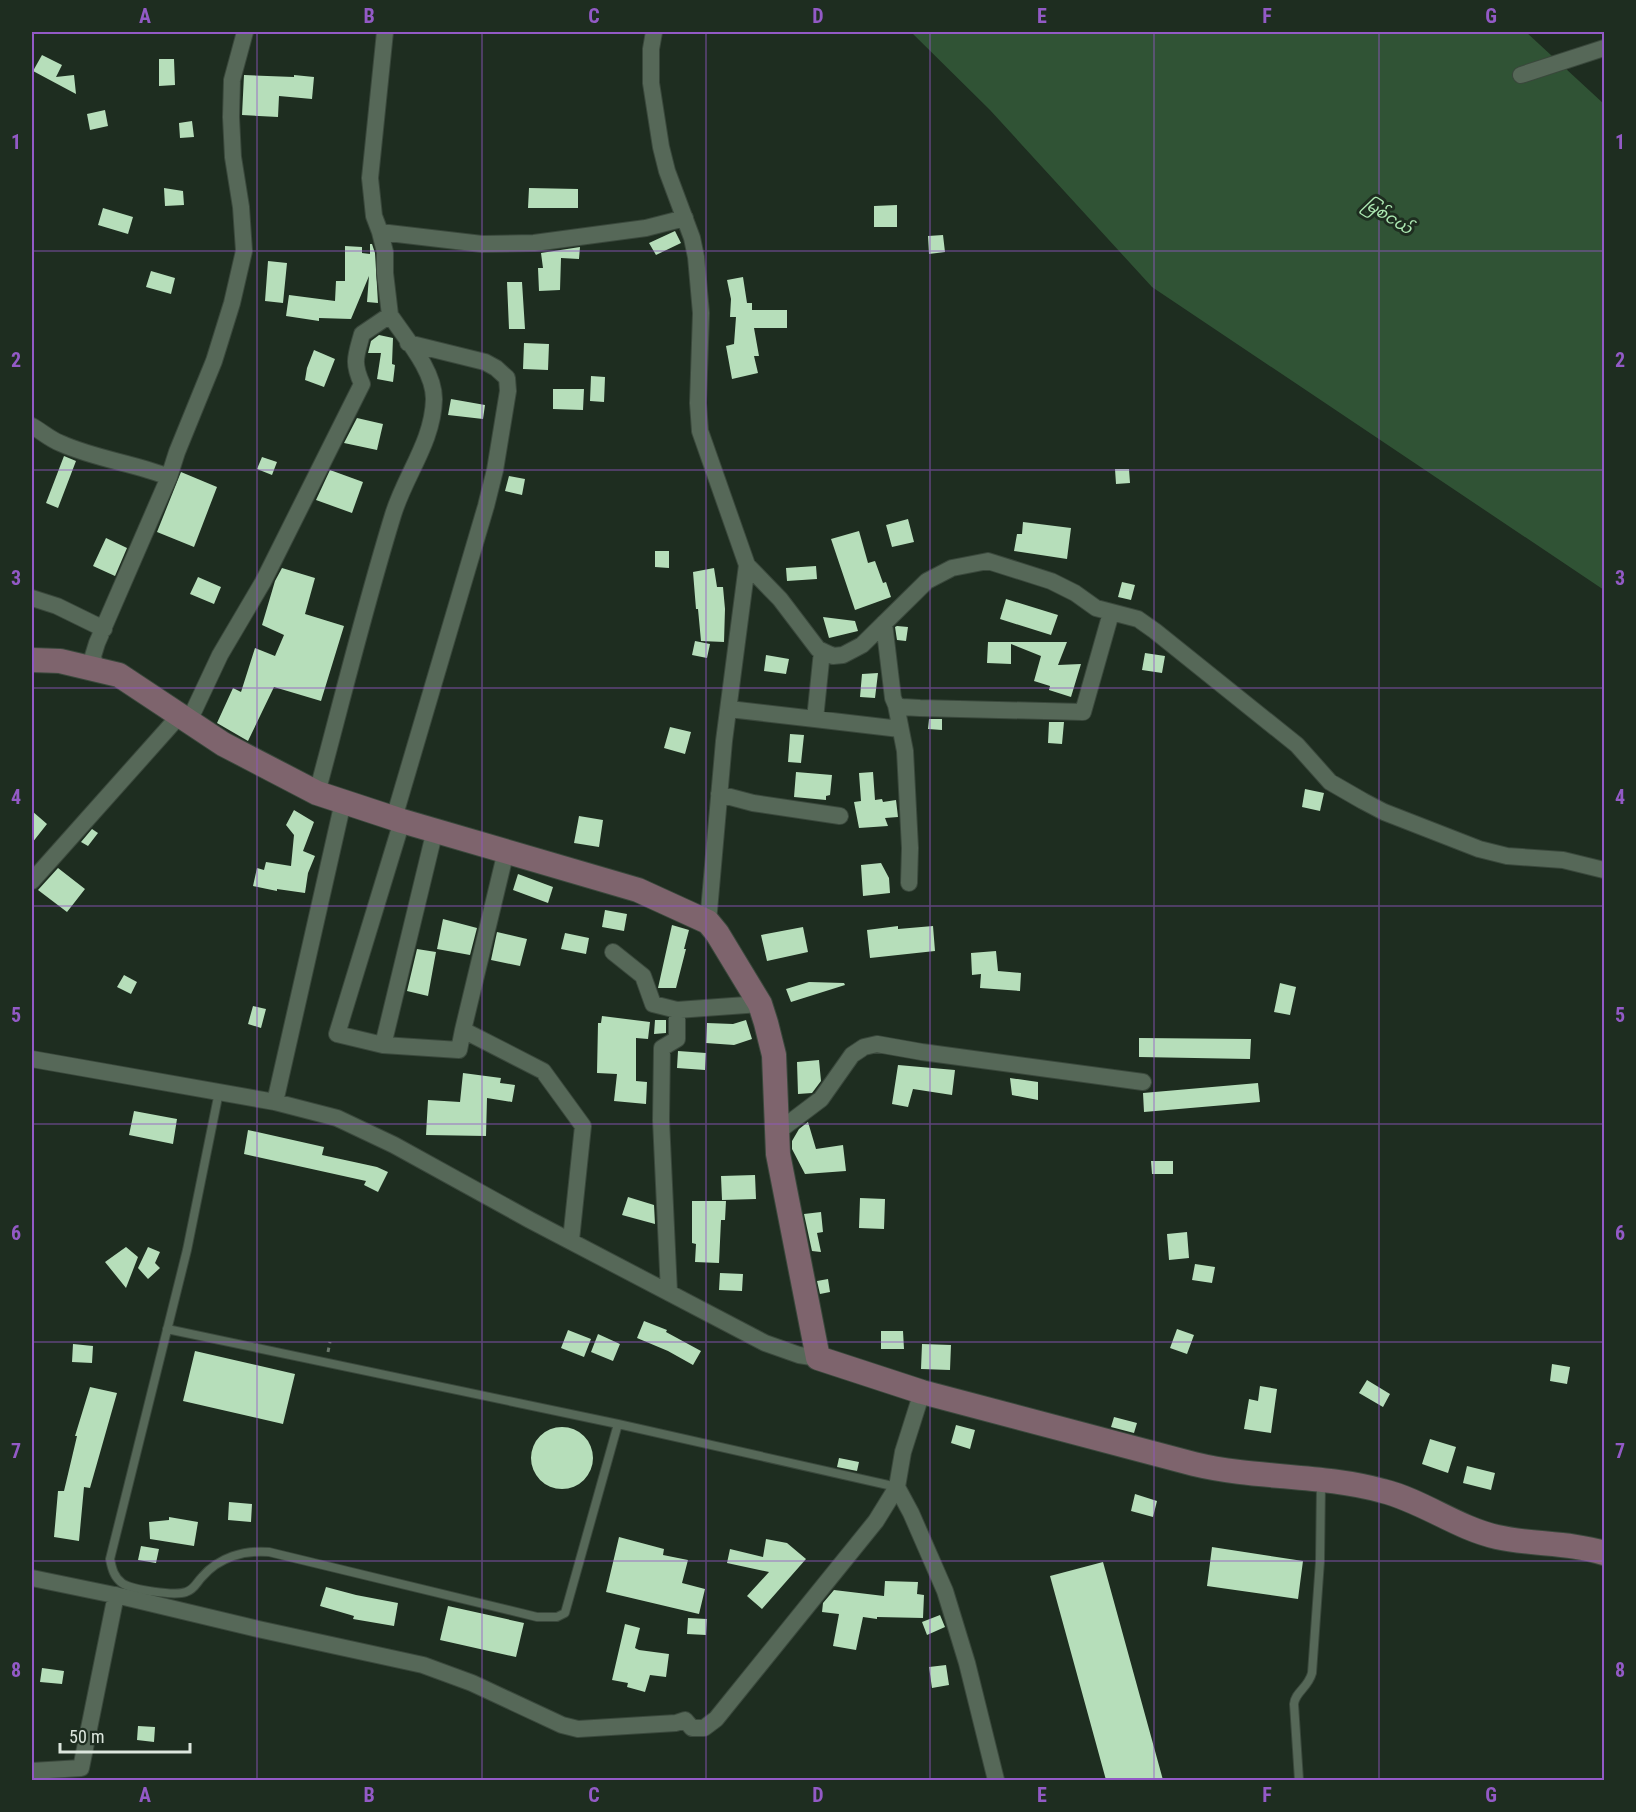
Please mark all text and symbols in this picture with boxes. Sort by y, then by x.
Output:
text: A [139,4,151,28]
text: B [363,4,375,28]
text: C [588,4,600,28]
text: D [812,4,824,28]
text: E [1037,4,1047,28]
text: F [1262,4,1272,28]
text: G [1485,4,1497,28]
text: 1 [11,130,21,154]
text: 1 [1615,130,1625,154]
water label: မြစ်ငယ် [1358,192,1418,243]
text: 2 [11,348,21,372]
text: 2 [1615,348,1625,372]
text: 3 [11,566,21,590]
text: 3 [1615,566,1625,590]
text: 4 [11,785,21,809]
text: 4 [1615,785,1625,809]
text: 5 [11,1003,21,1027]
text: 5 [1615,1003,1625,1027]
text: 6 [11,1221,21,1245]
text: 6 [1615,1221,1625,1245]
text: 7 [11,1439,21,1463]
text: 7 [1615,1439,1625,1463]
text: 8 [11,1658,21,1682]
text: 8 [1615,1658,1625,1682]
scale bar [60,1716,190,1754]
text: 50 m [69,1726,104,1747]
text: A [139,1783,151,1807]
text: B [363,1783,375,1807]
text: C [588,1783,600,1807]
text: D [812,1783,824,1807]
text: E [1037,1783,1047,1807]
text: F [1262,1783,1272,1807]
text: G [1485,1783,1497,1807]

